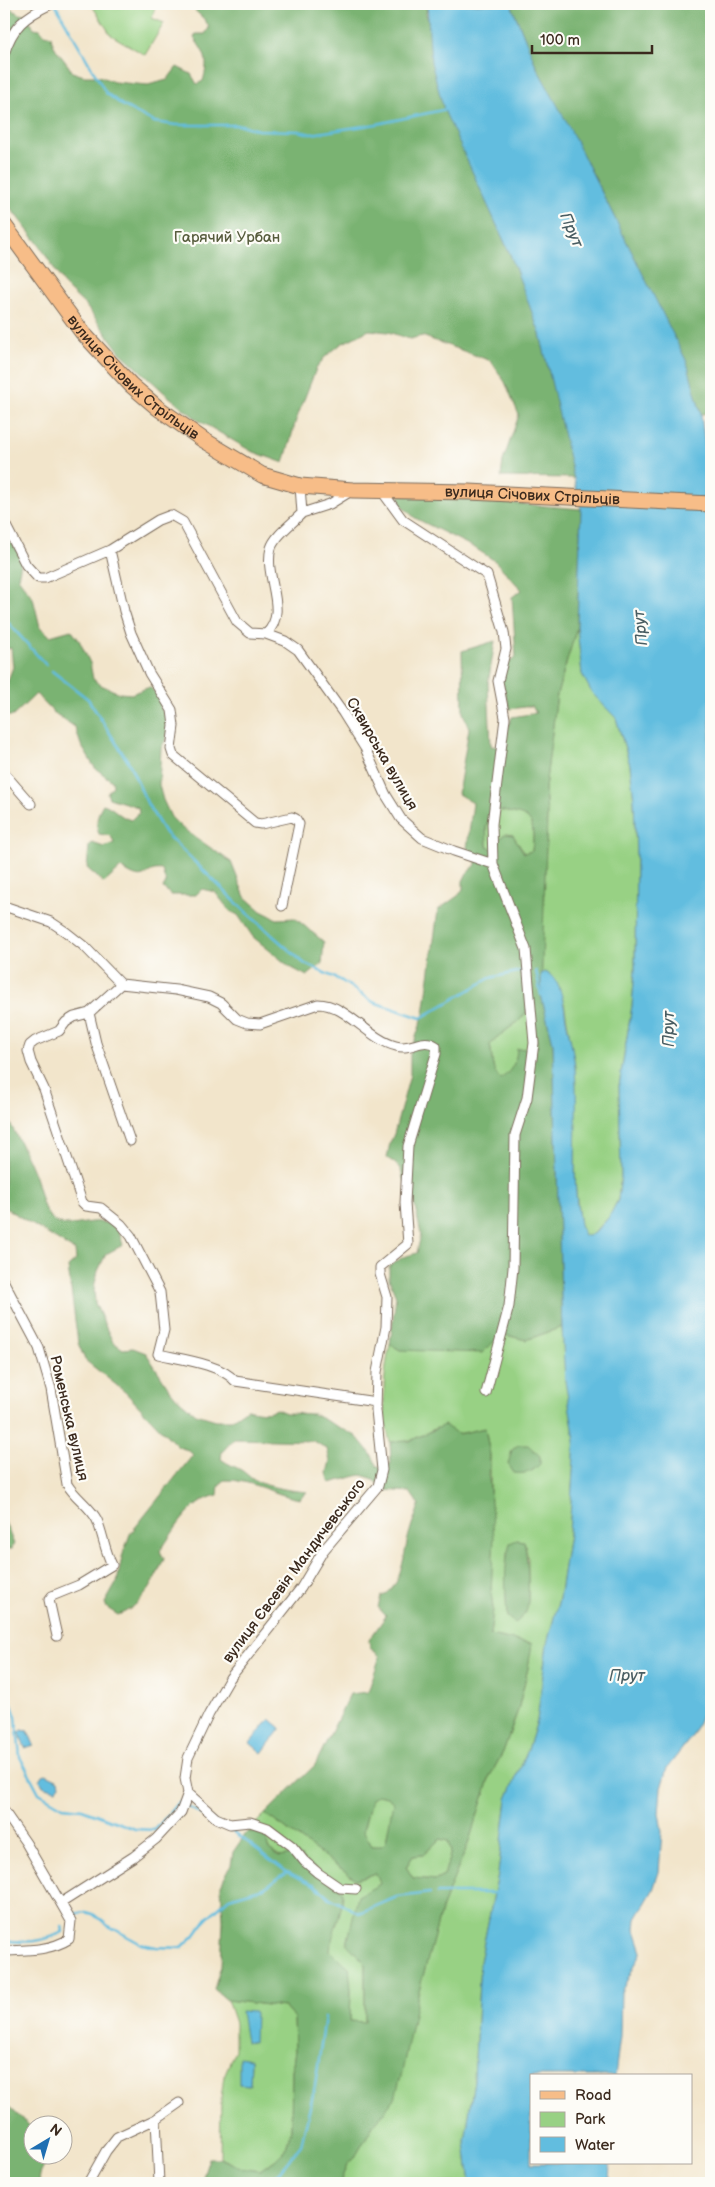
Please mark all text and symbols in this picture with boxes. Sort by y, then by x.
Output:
scale bar [532,22,652,54]
text: 100 m [540,31,580,50]
water label: Прут [555,210,587,252]
park label: Гарячий Урбан [174,228,280,247]
street label: вулиця Січових Стрільців [63,311,203,444]
street label: вулиця Січових Стрільців [445,482,620,509]
water label: Прут [630,608,652,647]
street label: Сквирська вулиця [342,694,422,814]
water label: Прут [660,1010,679,1047]
street label: Роменська вулиця [45,1353,93,1483]
street label: вулиця Євсевія Мандичевського [219,1475,370,1667]
water label: Прут [609,1667,646,1686]
legend [530,2074,692,2164]
text: Road [575,2086,611,2105]
text: Park [575,2110,606,2129]
north arrow [22,2114,72,2164]
text: N [46,2120,65,2140]
text: Water [575,2136,615,2155]

